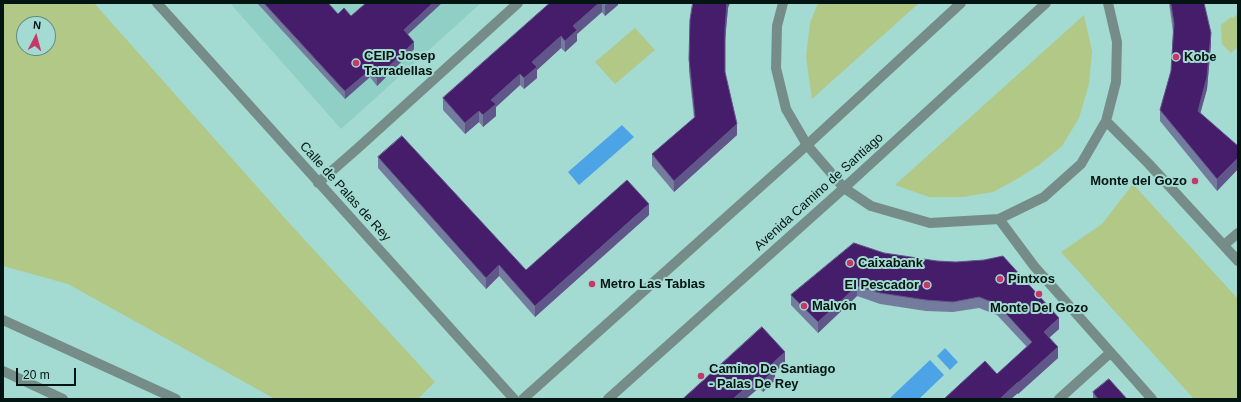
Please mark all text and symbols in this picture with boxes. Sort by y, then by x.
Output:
north arrow [16,16,56,56]
text: N [33,19,42,31]
place label: CEIP Josep Tarradellas [364,48,436,79]
place label: Kobe [1184,49,1216,65]
marker: Kobe [1171,52,1181,62]
marker: CEIP Josep Tarradellas [351,58,361,68]
street label: Avenida Camino de Santiago [751,130,887,254]
street label: Calle de Palas de Rey [296,139,394,245]
place label: Monte del Gozo [1090,173,1187,189]
marker: Monte del Gozo [1190,176,1200,186]
place label: Caixabank [858,255,923,271]
marker: Caixabank [845,258,855,268]
place label: Pintxos [1008,271,1055,287]
marker: Pintxos [995,274,1005,284]
place label: Metro Las Tablas [600,276,705,292]
place label: El Pescador [845,277,919,293]
marker: Metro Las Tablas [587,279,597,289]
marker: El Pescador [922,280,932,290]
marker: Monte Del Gozo [1034,289,1044,299]
place label: Malvón [812,298,857,314]
place label: Monte Del Gozo [990,300,1088,316]
marker: Malvón [799,301,809,311]
scale bar [18,360,78,386]
place label: Camino De Santiago - Palas De Rey [709,361,835,392]
text: 20 m [23,368,50,382]
marker: Camino De Santiago - Palas De Rey [696,371,706,381]

